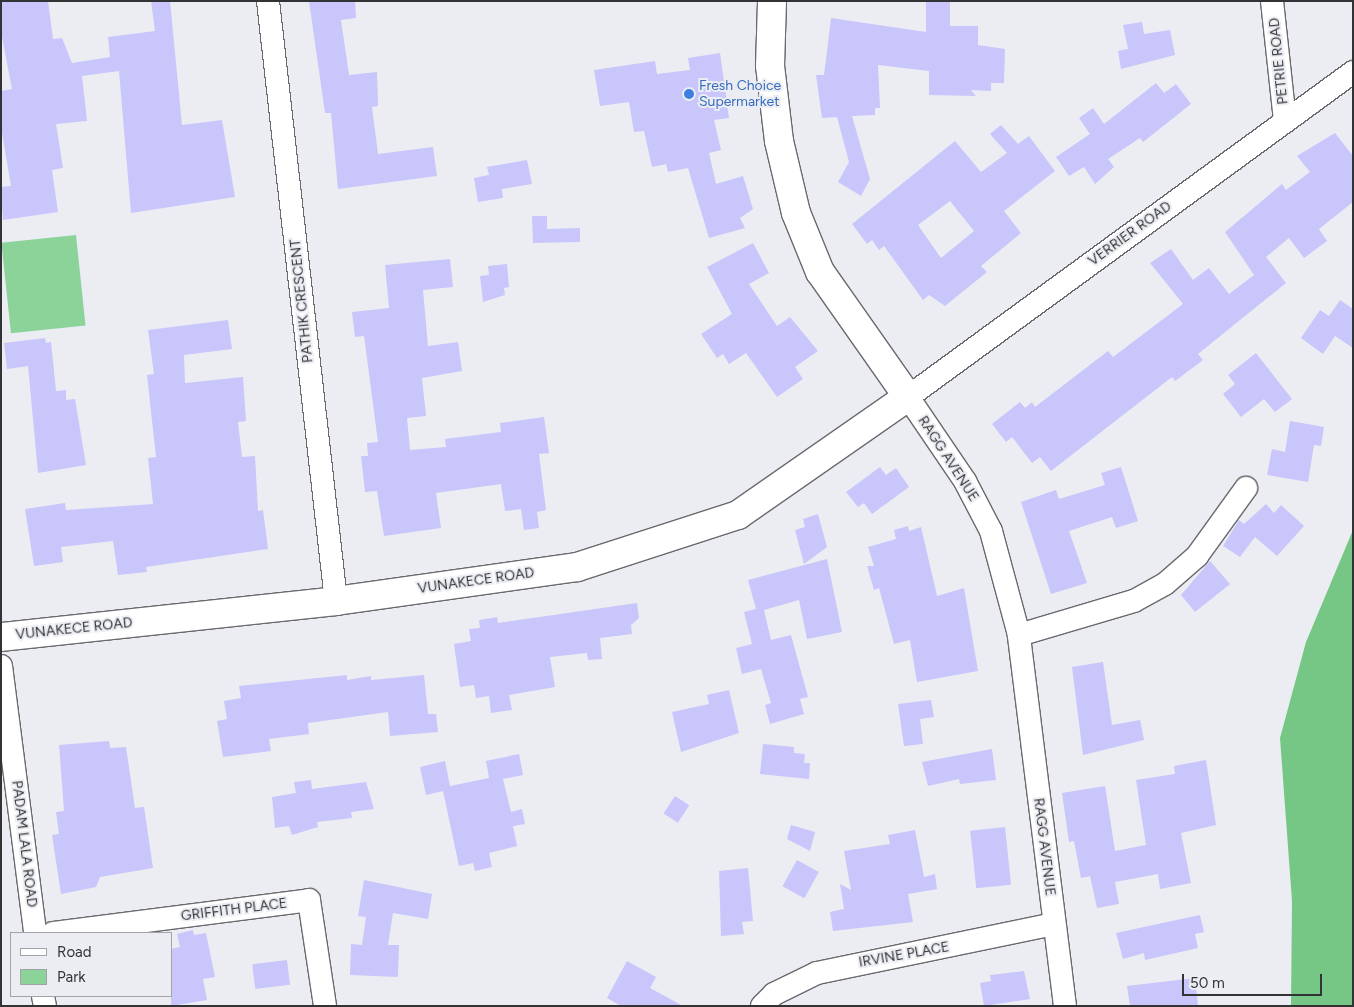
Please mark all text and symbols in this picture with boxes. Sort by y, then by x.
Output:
street label: PETRIE ROAD [1266,17,1292,105]
place label: Fresh Choice Supermarket [699,78,781,110]
marker: Fresh Choice Supermarket [683,88,695,100]
street label: VERRIER ROAD [1085,198,1175,270]
street label: PATHIK CRESCENT [287,238,317,364]
street label: RAGG AVENUE [914,413,982,505]
street label: VUNAKECE ROAD [417,565,535,597]
street label: VUNAKECE ROAD [15,615,133,643]
street label: PADAM LALA ROAD [8,780,40,908]
street label: RAGG AVENUE [1030,797,1058,897]
street label: GRIFFITH PLACE [180,895,288,925]
legend [10,932,172,997]
street label: IRVINE PLACE [857,939,951,971]
text: Road [57,943,92,961]
scale bar [1184,964,1324,996]
text: Park [57,968,86,986]
text: 50 m [1190,974,1225,992]

